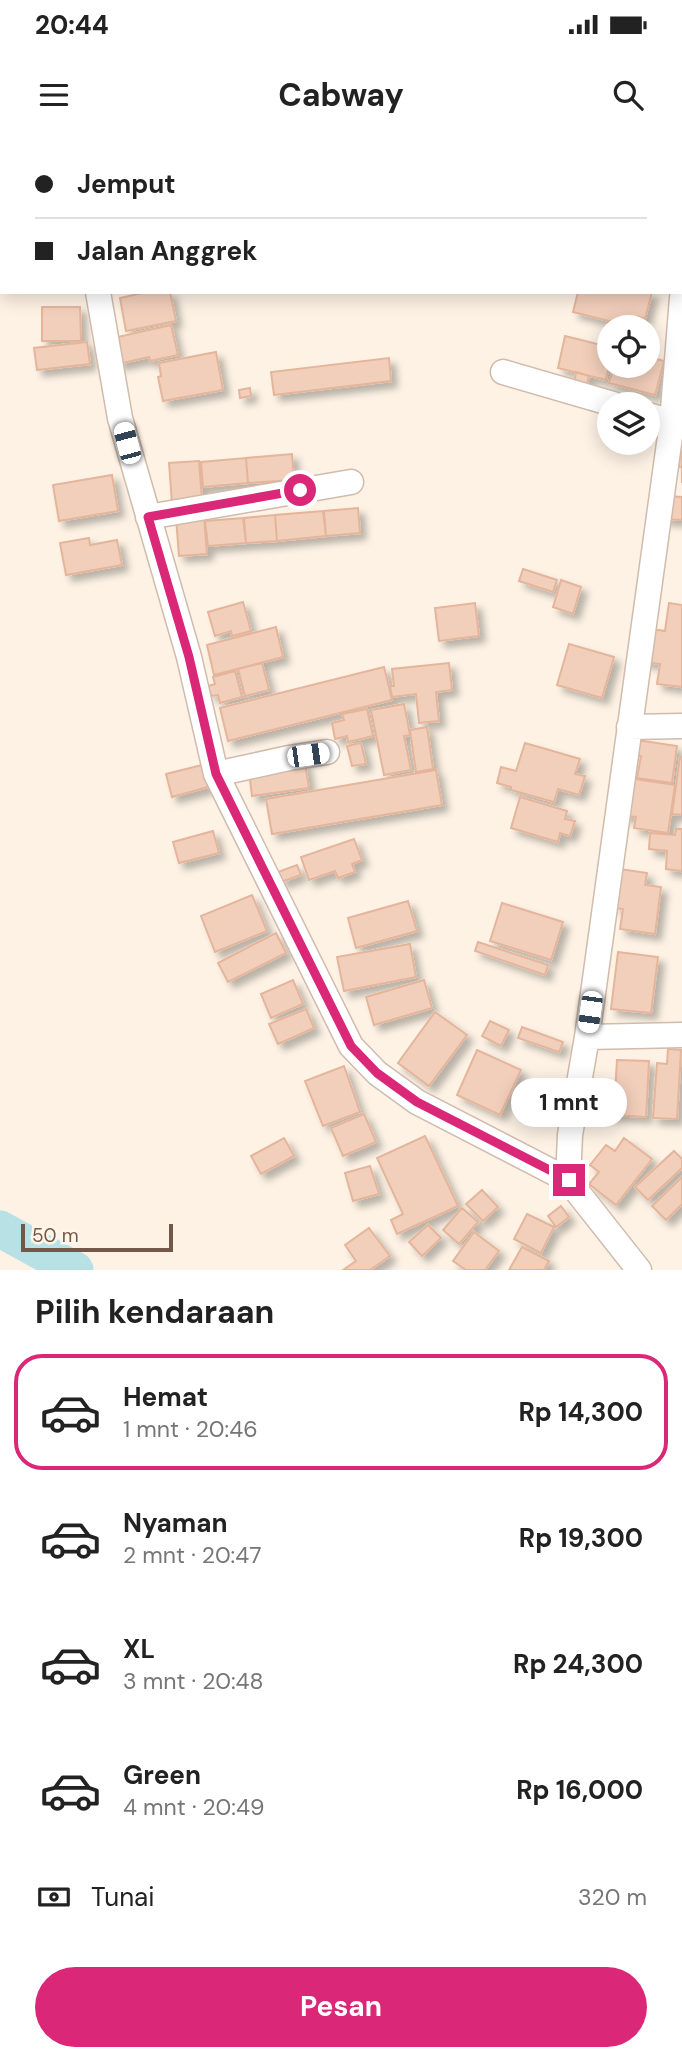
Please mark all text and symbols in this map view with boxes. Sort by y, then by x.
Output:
text: 20:44 [35,8,109,42]
text: Cabway [278,74,404,116]
icon: menu [35,76,73,114]
icon: search [609,76,647,114]
text: Jemput [77,167,176,201]
text: Jalan Anggrek [77,234,257,268]
map controls [597,315,660,455]
button: locate [597,315,660,378]
button: layers [597,392,660,455]
car [112,420,143,466]
route start [284,474,316,506]
car [286,742,331,768]
car [577,990,604,1034]
callout: 1 mnt [511,1079,627,1128]
text: 1 mnt [539,1087,599,1117]
route end [553,1164,585,1196]
scale bar [21,1221,173,1253]
text: 50 m [32,1223,79,1248]
text: Pilih kendaraan [35,1291,274,1333]
text: Hemat [123,1380,208,1414]
icon: car [39,1381,102,1444]
text: Rp 14,300 [518,1395,643,1429]
text: 1 mnt · 20:46 [123,1414,258,1444]
text: Nyaman [123,1506,228,1540]
icon: car [39,1507,102,1570]
text: Rp 19,300 [519,1521,643,1555]
text: 2 mnt · 20:47 [123,1540,262,1570]
text: XL [123,1632,155,1666]
icon: car [39,1633,102,1696]
text: Rp 24,300 [513,1647,643,1681]
text: 3 mnt · 20:48 [123,1666,264,1696]
text: Green [123,1758,201,1792]
icon: car [39,1759,102,1822]
text: Rp 16,000 [516,1773,643,1807]
text: 4 mnt · 20:49 [123,1792,264,1822]
icon: cash [35,1878,73,1916]
text: Tunai [91,1880,155,1914]
text: 320 m [578,1882,647,1912]
button: Pesan [35,1967,647,2047]

